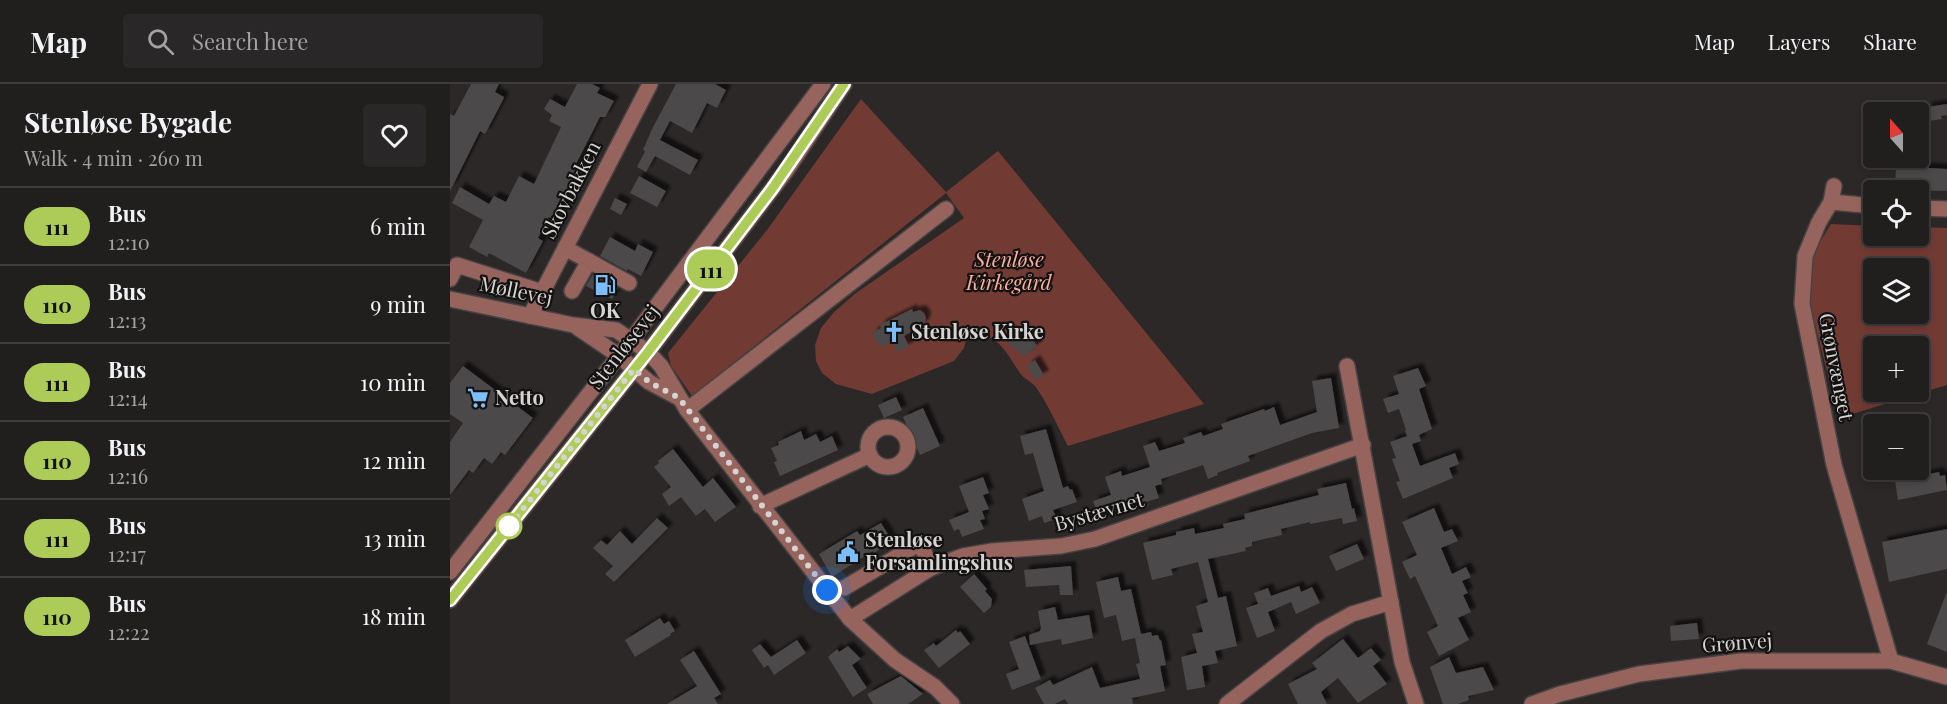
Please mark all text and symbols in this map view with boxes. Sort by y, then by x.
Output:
search box [123,14,543,68]
text: Map [30,23,87,60]
icon: search [144,25,177,58]
text: Search here [192,26,308,56]
text: Map [1694,27,1735,55]
text: Layers [1768,27,1830,55]
text: Share [1863,27,1917,55]
north arrow [1863,102,1929,168]
map controls [1863,102,1929,480]
text: Stenløse Bygade [24,103,232,140]
button: heart [363,104,426,167]
street label: Skovbakken [534,136,606,243]
text: Walk · 4 min · 260 m [24,144,203,171]
button: locate [1863,180,1929,246]
text: Bus [108,198,146,228]
text: 6 min [370,211,426,241]
text: 111 [45,212,69,240]
text: 12:10 [108,228,150,255]
park label: Stenløse Kirkegård [965,245,1053,295]
line badge: 111 [676,250,746,288]
text: 111 [699,255,723,283]
button: layers [1863,258,1929,324]
street label: Møllevej [477,269,555,310]
fuel station icon: OK [593,273,617,297]
text: Bus [108,276,146,306]
text: 9 min [370,289,426,319]
text: 110 [42,290,72,318]
place label: OK [590,296,621,323]
street label: Stenløsevej [581,298,664,394]
text: 12:13 [108,306,146,333]
street label: Grønvænget [1814,311,1861,424]
place label: Stenløse Kirke [911,317,1044,344]
church icon: Stenløse Kirke [882,320,906,344]
button: + [1863,336,1929,402]
text: Bus [108,354,146,384]
text: 10 min [360,367,426,397]
text: 111 [45,368,69,396]
place label: Netto [495,383,544,410]
text: 12:14 [108,384,148,411]
supermarket icon: Netto [466,386,490,410]
button: − [1863,414,1929,480]
text: Bus [108,432,146,462]
text: 12 min [363,445,426,475]
text: 110 [42,446,72,474]
text: 12:16 [108,462,148,489]
street label: Bystævnet [1051,485,1147,536]
text: Bus [108,510,146,540]
unlabelled marker [496,513,522,539]
text: 13 min [364,523,426,553]
text: 111 [45,524,69,552]
place label: Stenløse Forsamlingshus [865,525,1013,575]
text: 12:17 [108,540,146,567]
public building icon: Stenløse Forsamlingshus [836,540,860,564]
your location [812,575,842,605]
text: Bus [108,588,146,618]
text: 18 min [362,601,426,631]
text: 110 [42,602,72,630]
text: 12:22 [108,618,149,645]
street label: Grønvej [1701,626,1773,657]

